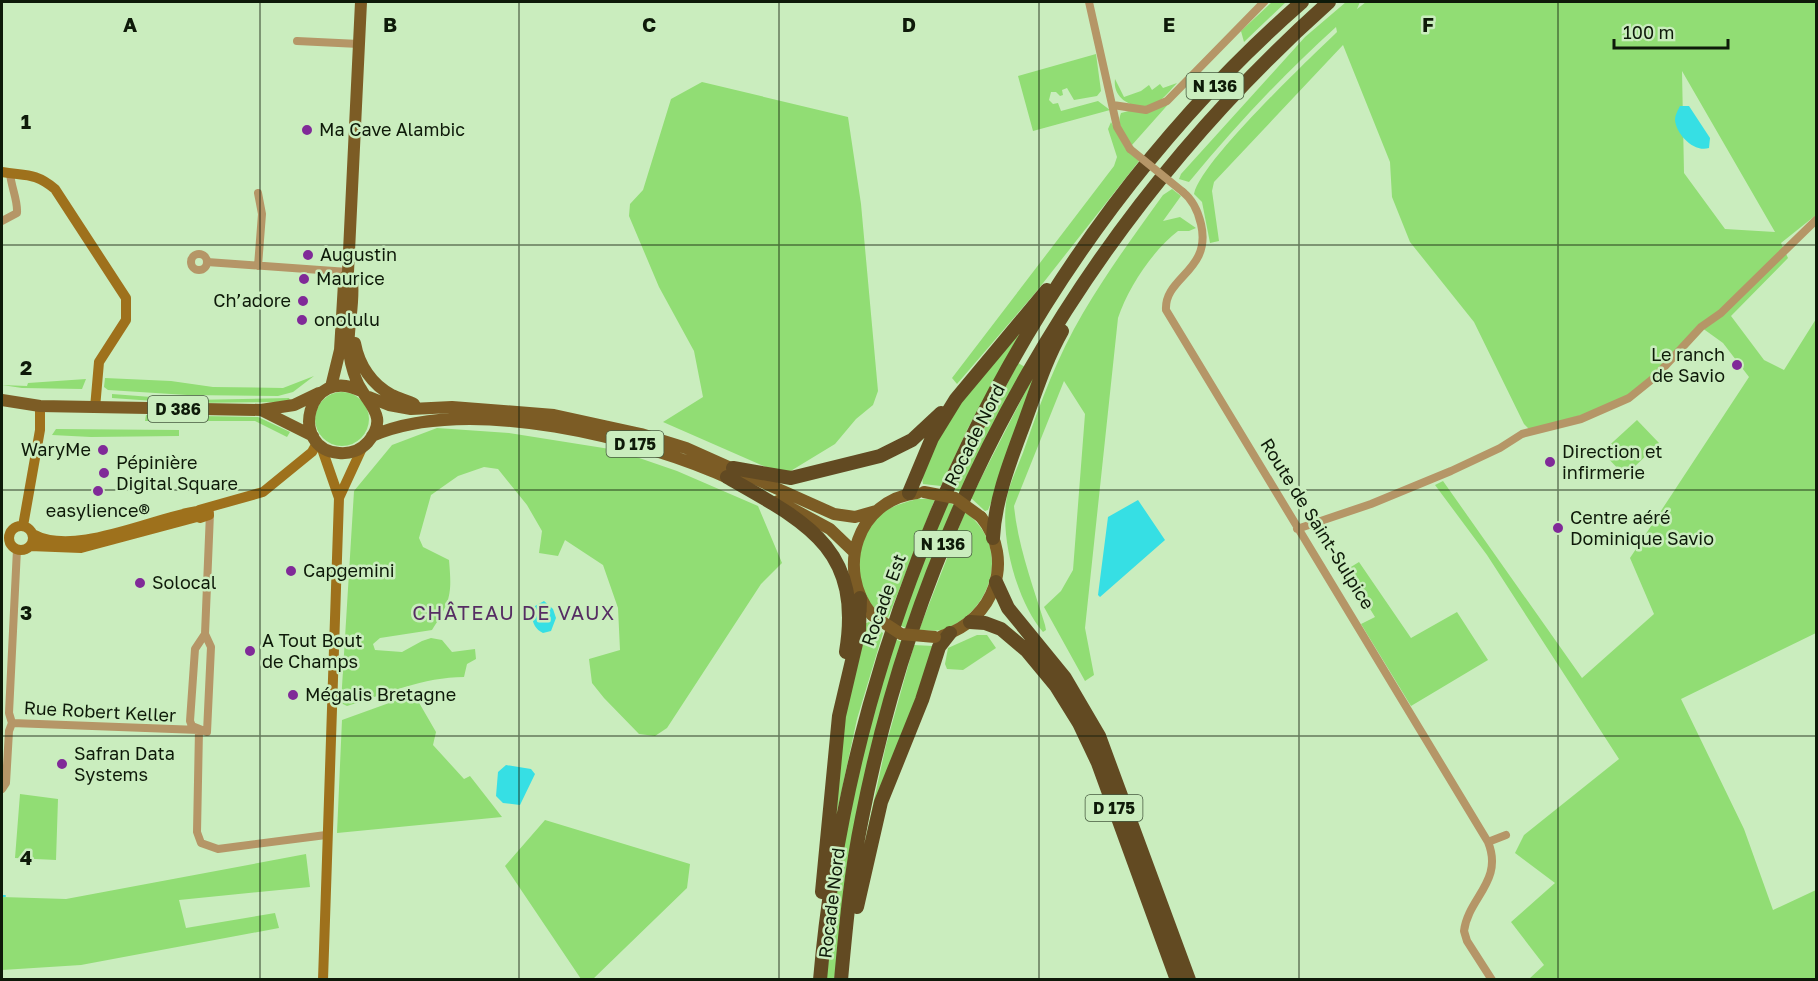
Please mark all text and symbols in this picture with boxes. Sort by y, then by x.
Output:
text: A [123,12,137,36]
text: B [383,12,397,36]
text: C [642,12,656,36]
text: D [902,12,916,36]
text: E [1163,12,1175,36]
text: F [1422,12,1434,36]
scale bar [1614,12,1728,50]
text: 100 m [1623,21,1674,43]
road number: N 136 [1186,73,1244,99]
text: 1 [21,109,31,133]
place label: Ma Cave Alambic [319,118,465,140]
marker: Ma Cave Alambic [300,123,314,137]
place label: Augustin [320,243,397,265]
marker: Augustin [301,248,315,262]
place label: Maurice [316,267,385,289]
marker: Maurice [297,272,311,286]
place label: Ch’adore [213,289,291,311]
marker: Ch’adore [296,294,310,308]
place label: onolulu [314,308,380,330]
marker: onolulu [295,313,309,327]
place label: Le ranch de Savio [1651,343,1725,386]
text: 2 [20,355,32,379]
marker: Le ranch de Savio [1730,358,1744,372]
street label: Rocade Nord [939,380,1009,489]
road number: D 386 [148,396,208,422]
road number: D 175 [606,431,664,457]
street label: Route de Saint-Sulpice [1256,434,1379,613]
place label: WaryMe [21,438,91,460]
place label: Direction et infirmerie [1562,440,1663,483]
marker: WaryMe [96,443,110,457]
place label: Pépinière Digital Square [116,451,238,494]
marker: Direction et infirmerie [1543,455,1557,469]
marker: Pépinière Digital Square [97,466,111,480]
marker: easylience® [91,484,105,498]
place label: easylience® [46,499,150,521]
place label: Centre aéré Dominique Savio [1570,506,1714,549]
marker: Centre aéré Dominique Savio [1551,521,1565,535]
road number: N 136 [914,531,972,557]
street label: Rocade Est [856,551,910,649]
place label: Capgemini [303,559,395,581]
marker: Capgemini [284,564,298,578]
place label: Solocal [152,571,217,593]
marker: Solocal [133,576,147,590]
text: 3 [20,600,32,624]
district label: CHÂTEAU DE VAUX [412,600,616,624]
place label: A Tout Bout de Champs [262,629,362,672]
marker: A Tout Bout de Champs [243,644,257,658]
place label: Mégalis Bretagne [305,683,456,705]
marker: Mégalis Bretagne [286,688,300,702]
street label: Rue Robert Keller [23,696,177,726]
place label: Safran Data Systems [74,742,175,785]
marker: Safran Data Systems [55,757,69,771]
road number: D 175 [1086,795,1142,821]
text: 4 [20,845,32,869]
street label: Rocade Nord [813,846,849,959]

